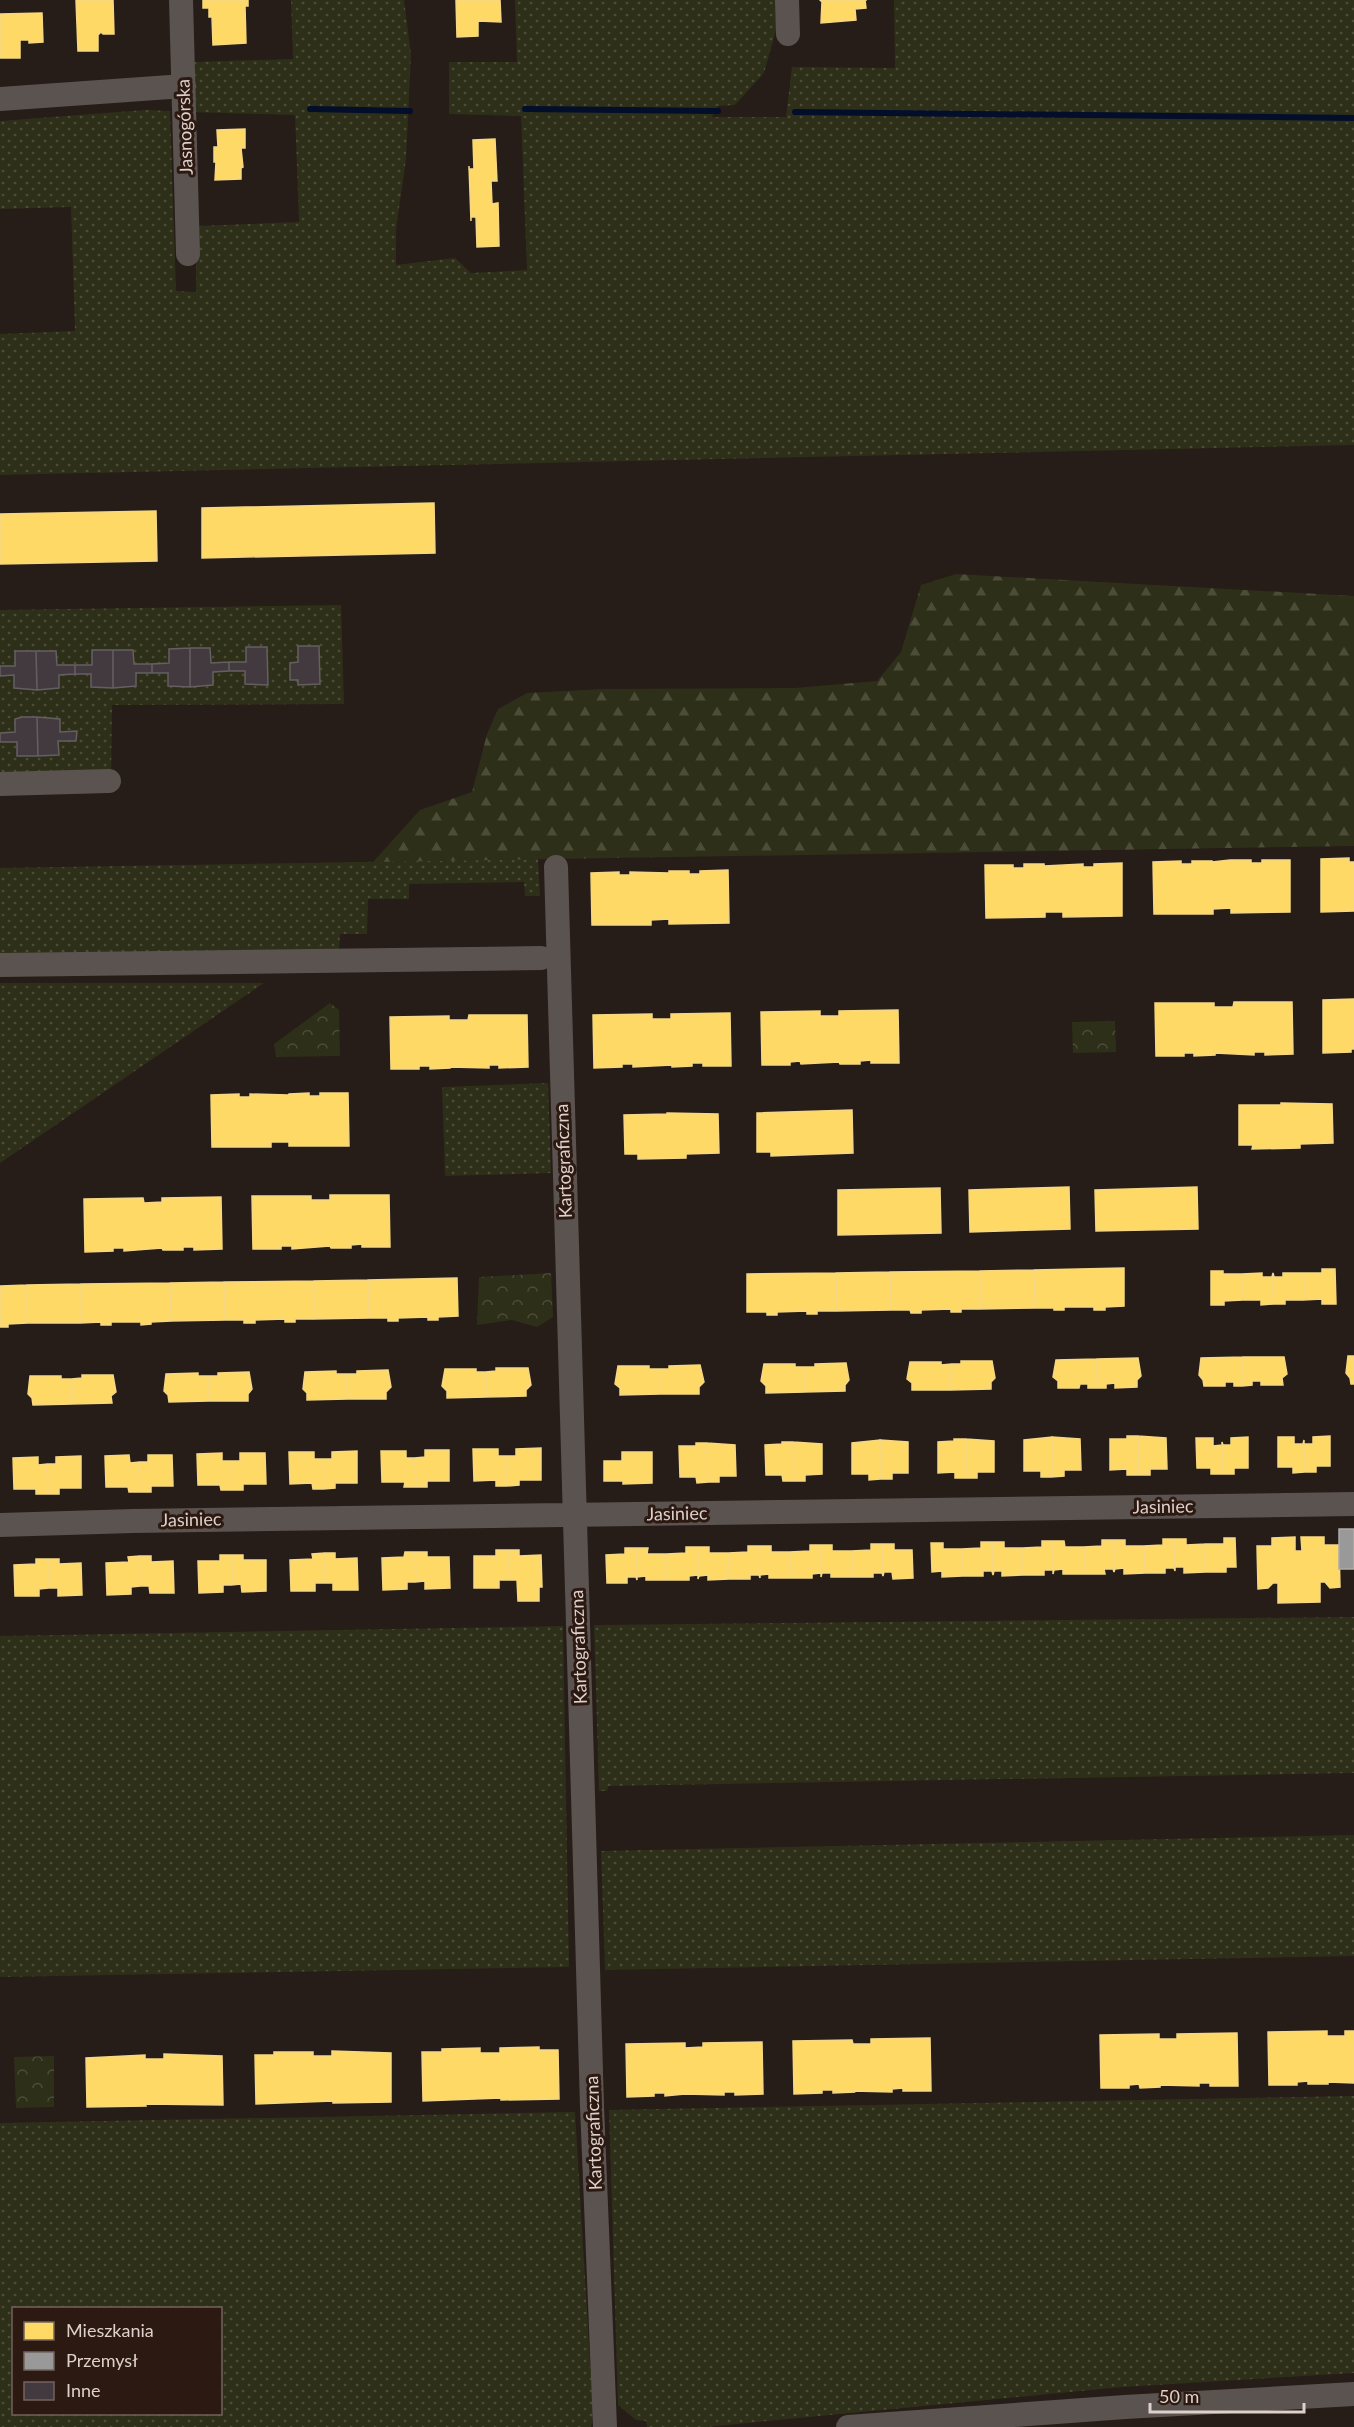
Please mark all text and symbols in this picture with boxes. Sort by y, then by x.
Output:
street label: Jasnogórska [171,79,197,175]
street label: Kartograficzna [550,1103,576,1219]
street label: Jasiniec [1132,1494,1194,1518]
street label: Jasiniec [646,1501,708,1525]
street label: Jasiniec [160,1507,222,1531]
street label: Kartograficzna [565,1589,591,1705]
street label: Kartograficzna [580,2075,606,2191]
legend [12,2307,222,2415]
text: Mieszkania [66,2319,154,2341]
text: Przemysł [66,2349,138,2371]
scale bar [1150,2376,1304,2414]
text: Inne [66,2379,101,2401]
text: 50 m [1159,2385,1199,2407]

